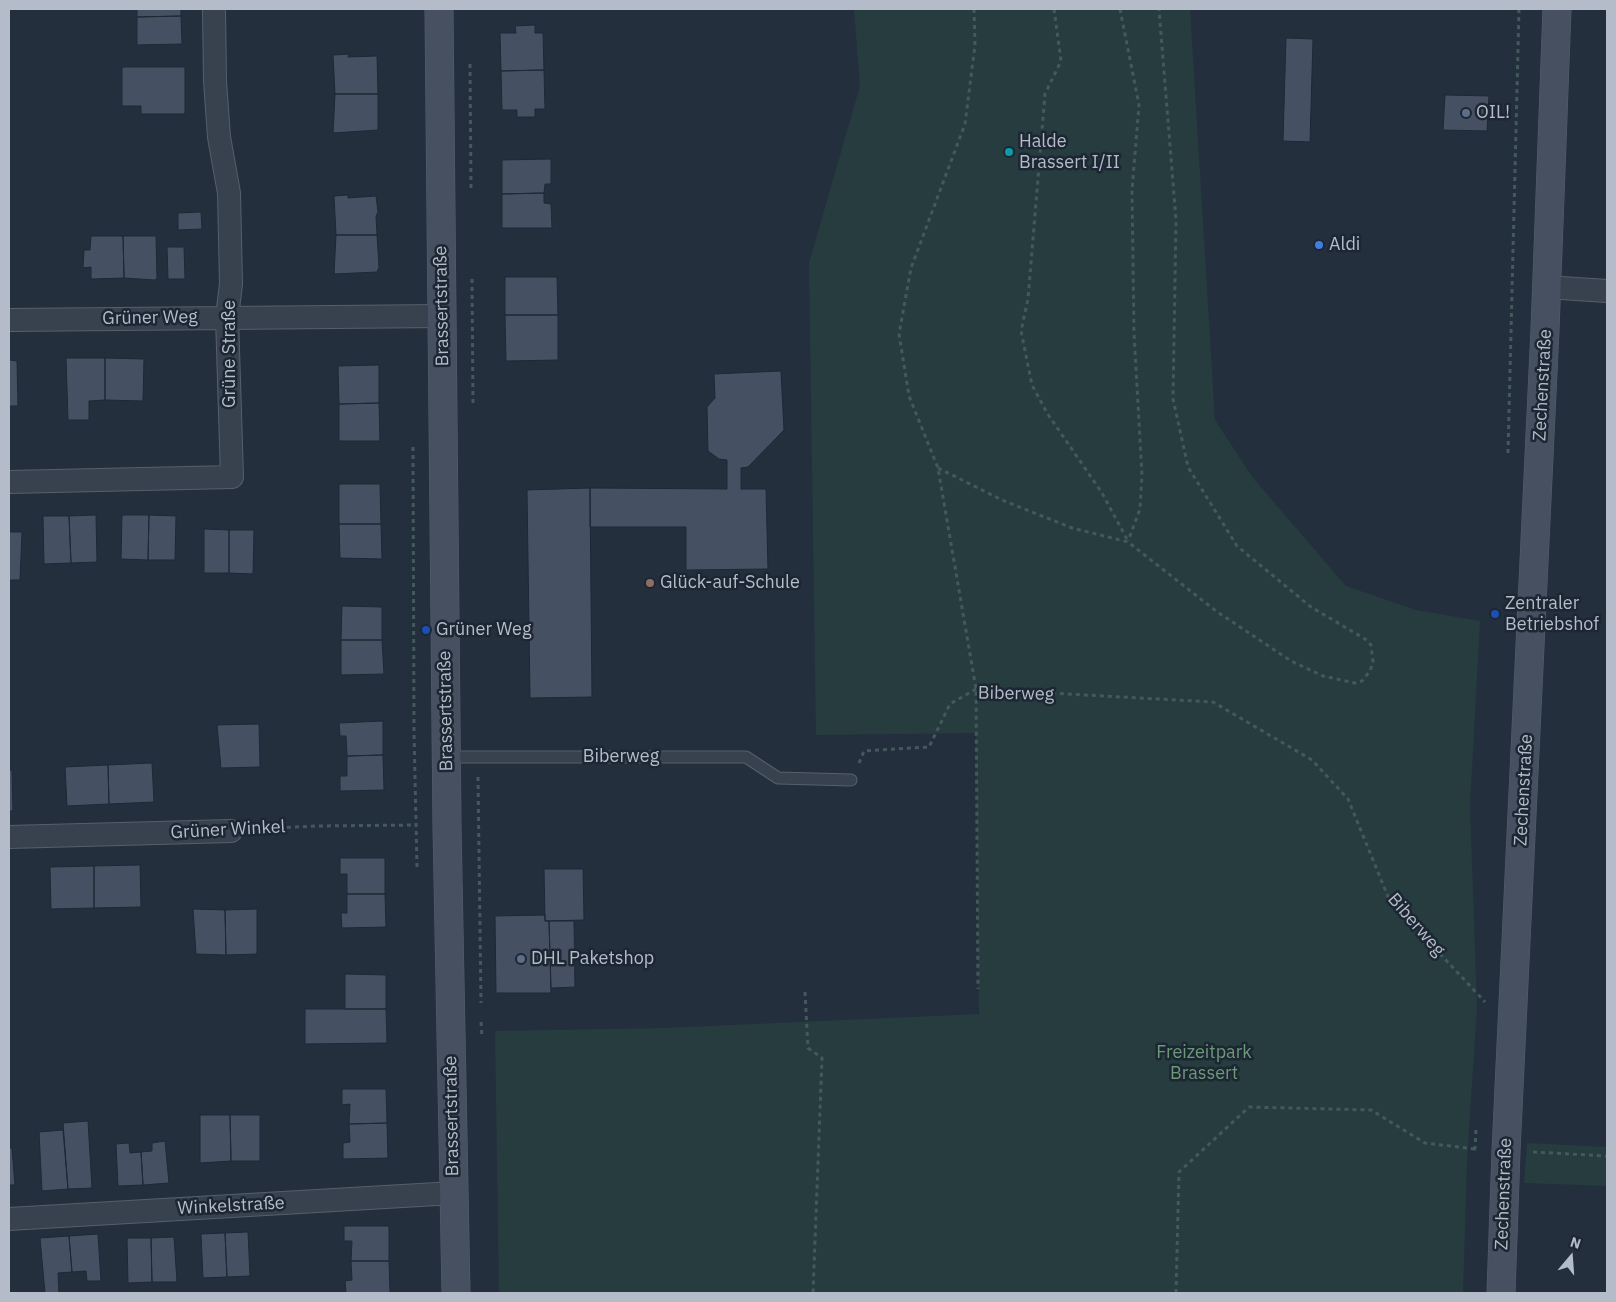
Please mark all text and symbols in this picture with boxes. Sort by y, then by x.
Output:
place label: OIL! [1476,102,1510,124]
marker: OIL! [1460,107,1472,119]
place label: Halde Brassert I/II [1019,131,1120,173]
marker: Halde Brassert I/II [1003,146,1015,158]
place label: Aldi [1329,234,1360,256]
marker: Aldi [1313,239,1325,251]
street label: Brassertstraße [430,245,454,367]
street label: Grüne Straße [219,300,241,408]
street label: Grüner Weg [102,306,198,330]
street label: Zechenstraße [1529,328,1557,442]
place label: Glück-auf-Schule [660,572,800,594]
marker: Glück-auf-Schule [644,577,656,589]
place label: Zentraler Betriebshof [1505,593,1599,636]
marker: Zentraler Betriebshof [1489,608,1501,620]
place label: Grüner Weg [436,619,531,641]
marker: Grüner Weg [420,624,432,636]
street label: Brassertstraße [434,650,458,772]
street label: Biberweg [978,683,1054,705]
street label: Zechenstraße [1510,733,1538,847]
street label: Biberweg [583,746,659,768]
street label: Grüner Winkel [170,816,286,844]
street label: Biberweg [1383,889,1449,961]
place label: DHL Paketshop [531,948,654,970]
marker: DHL Paketshop [515,953,527,965]
park label: Freizeitpark Brassert [1156,1042,1252,1084]
street label: Brassertstraße [440,1055,464,1177]
street label: Zechenstraße [1491,1138,1517,1250]
street label: Winkelstraße [177,1192,285,1220]
north arrow [1546,1232,1596,1282]
text: N [1568,1233,1583,1253]

